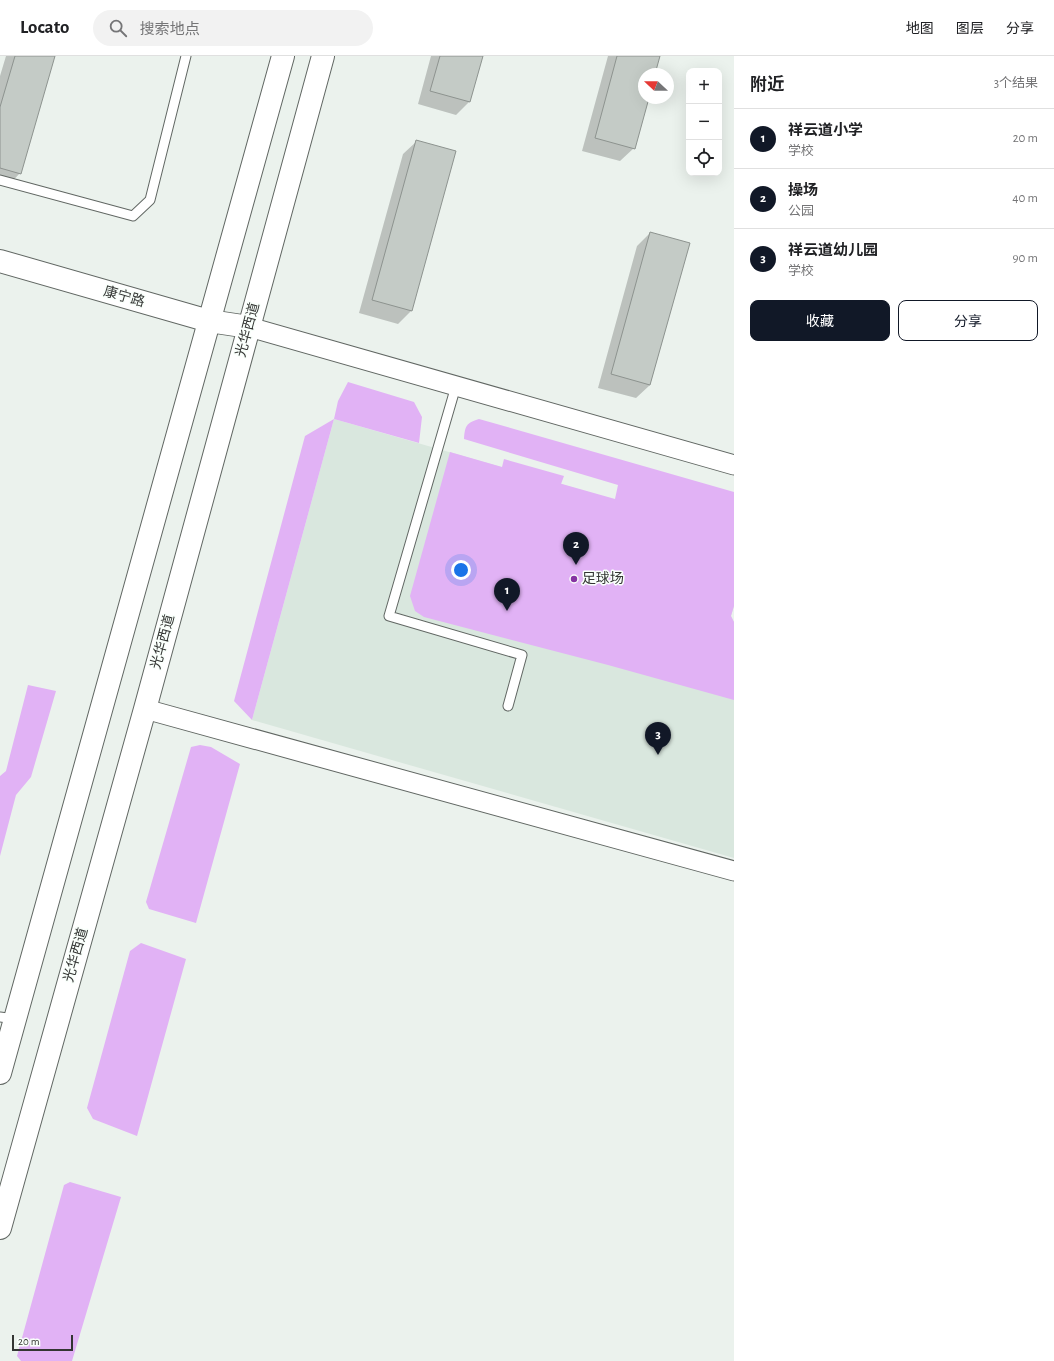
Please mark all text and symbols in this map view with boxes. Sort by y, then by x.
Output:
search box [93,10,373,46]
icon: search [107,17,129,39]
text: Locato [20,18,69,37]
text: 搜索地点 [139,22,199,37]
text: 地图 [906,22,934,36]
text: 图层 [956,22,984,36]
text: 分享 [1006,22,1034,36]
north arrow [638,68,674,104]
map controls [686,68,722,176]
button: + [686,68,722,104]
text: 附近 [750,76,784,93]
text: 3个结果 [994,77,1038,90]
button: − [686,104,722,140]
text: 祥云道小学 [788,123,863,138]
text: 1 [761,132,765,145]
text: 20 m [1013,132,1038,145]
button: locate [686,140,722,176]
text: 学校 [788,145,814,158]
text: 操场 [788,183,818,198]
text: 2 [760,192,766,205]
text: 40 m [1012,192,1038,205]
text: 公园 [788,205,814,218]
text: 祥云道幼儿园 [788,243,878,258]
text: 3 [760,252,766,265]
text: 90 m [1012,252,1038,265]
text: 学校 [788,265,814,278]
street label: 康宁路 [102,283,147,310]
button: 收藏 [750,300,890,341]
button: 分享 [898,300,1038,341]
street label: 光华西道 [232,301,262,359]
pin: 2 [563,532,589,565]
your location [451,560,471,580]
place label: 足球场 [582,571,624,586]
marker: 足球场 [569,574,579,584]
pin: 1 [494,578,520,611]
street label: 光华西道 [147,613,177,671]
pin: 3 [645,722,671,755]
street label: 光华西道 [60,926,90,984]
scale bar [12,1333,73,1352]
text: 20 m [18,1336,39,1347]

